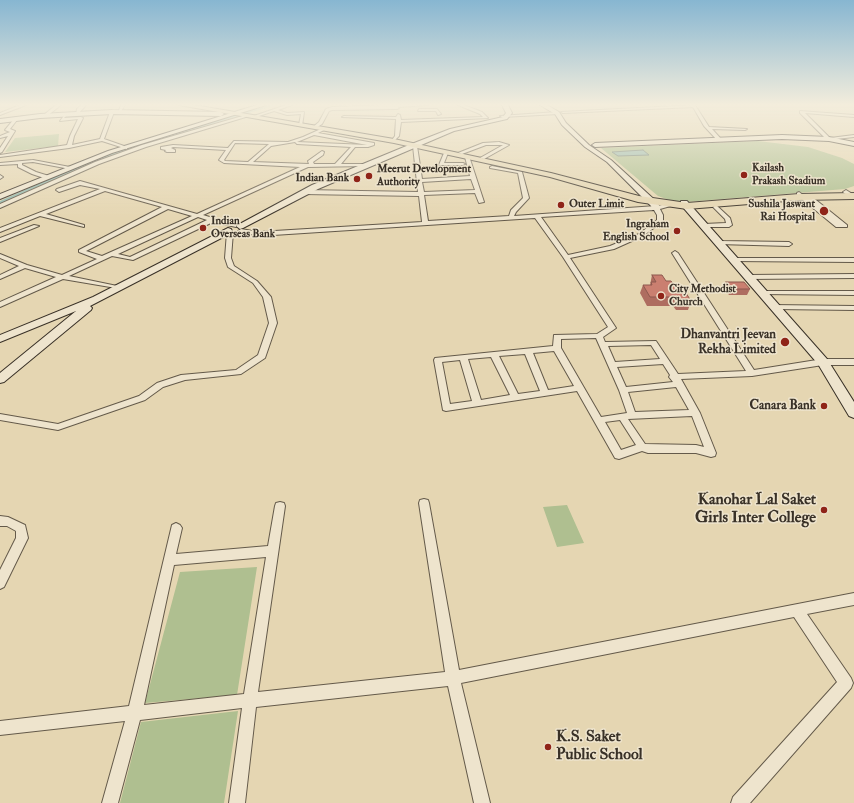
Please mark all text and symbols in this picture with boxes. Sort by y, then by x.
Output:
place label: Kailash Prakash Stadium [752,162,825,188]
place label: Meerut Development Authority [377,163,471,189]
marker: Kailash Prakash Stadium [739,170,749,180]
marker: Meerut Development Authority [364,171,374,181]
place label: Indian Bank [295,172,349,186]
marker: Indian Bank [352,174,362,184]
place label: Outer Limit [569,198,624,212]
place label: Sushila Jaswant Rai Hospital [748,198,815,224]
marker: Outer Limit [556,200,566,210]
marker: Sushila Jaswant Rai Hospital [818,205,830,217]
place label: Indian Overseas Bank [211,215,275,241]
place label: Ingraham English School [603,218,669,244]
marker: Indian Overseas Bank [198,223,208,233]
marker: Ingraham English School [672,226,682,236]
place label: City Methodist Church [669,283,736,309]
marker: City Methodist Church [656,291,666,301]
place label: Dhanvantri Jeevan Rekha Limited [681,327,776,358]
marker: Dhanvantri Jeevan Rekha Limited [779,336,791,348]
place label: Canara Bank [749,398,816,414]
marker: Canara Bank [819,401,829,411]
place label: Kanohar Lal Saket Girls Inter College [695,491,816,529]
marker: Kanohar Lal Saket Girls Inter College [819,505,829,515]
place label: K.S. Saket Public School [556,728,643,766]
marker: K.S. Saket Public School [543,742,553,752]

